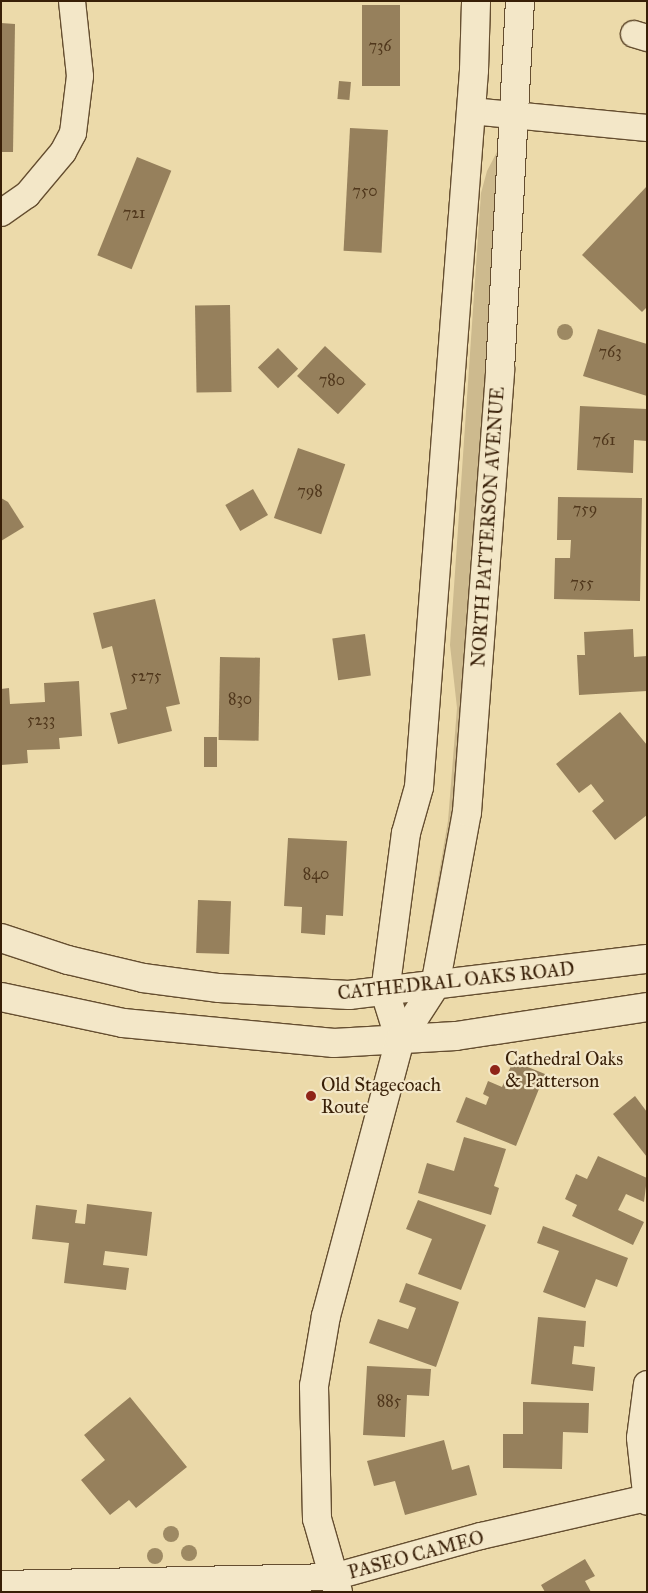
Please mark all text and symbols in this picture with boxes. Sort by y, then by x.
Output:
house number: 736 [368,36,392,56]
house number: 750 [352,181,378,201]
house number: 721 [123,203,145,223]
house number: 763 [598,342,622,362]
house number: 780 [319,370,345,390]
street label: NORTH PATTERSON AVENUE [467,386,509,668]
house number: 761 [593,430,615,450]
house number: 798 [297,481,323,501]
house number: 759 [573,499,597,519]
house number: 755 [570,573,594,593]
house number: 5275 [131,666,161,686]
house number: 830 [228,689,252,709]
house number: 5233 [27,710,55,730]
house number: 840 [303,864,329,884]
street label: CATHEDRAL OAKS ROAD [336,957,576,1005]
place label: Cathedral Oaks & Patterson [505,1048,623,1092]
marker: Cathedral Oaks & Patterson [489,1064,501,1076]
place label: Old Stagecoach Route [321,1074,441,1118]
marker: Old Stagecoach Route [305,1090,317,1102]
house number: 885 [377,1391,401,1411]
street label: PASEO CAMEO [346,1526,486,1584]

